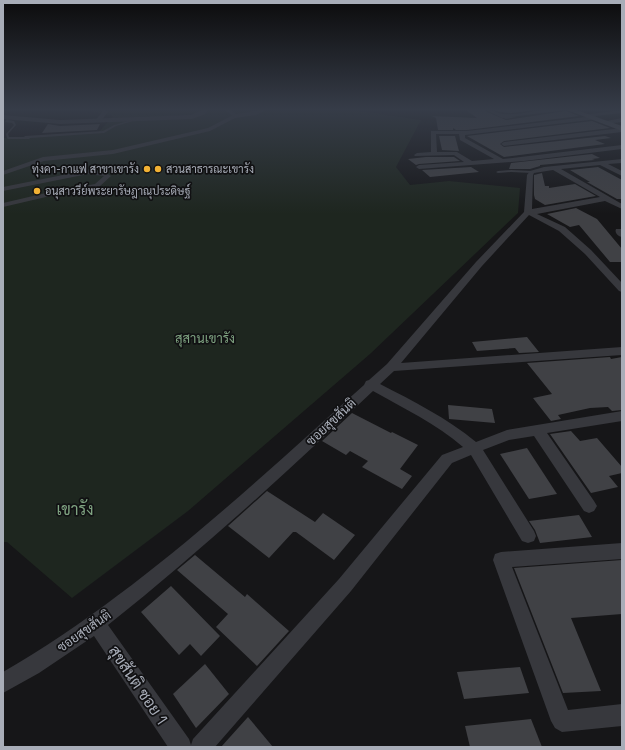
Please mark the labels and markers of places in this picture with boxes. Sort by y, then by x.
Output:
place label: ทุ่งคา-กาแฟ สาขาเขารัง [32,162,139,178]
place label: สวนสาธารณะเขารัง [166,162,254,176]
marker: ทุ่งคา-กาแฟ สาขาเขารัง [142,164,152,174]
marker: สวนสาธารณะเขารัง [153,164,163,174]
place label: อนุสาวรีย์พระยารัษฎาณุประดิษฐ์ [45,183,191,200]
marker: อนุสาวรีย์พระยารัษฎาณุประดิษฐ์ [32,186,42,196]

